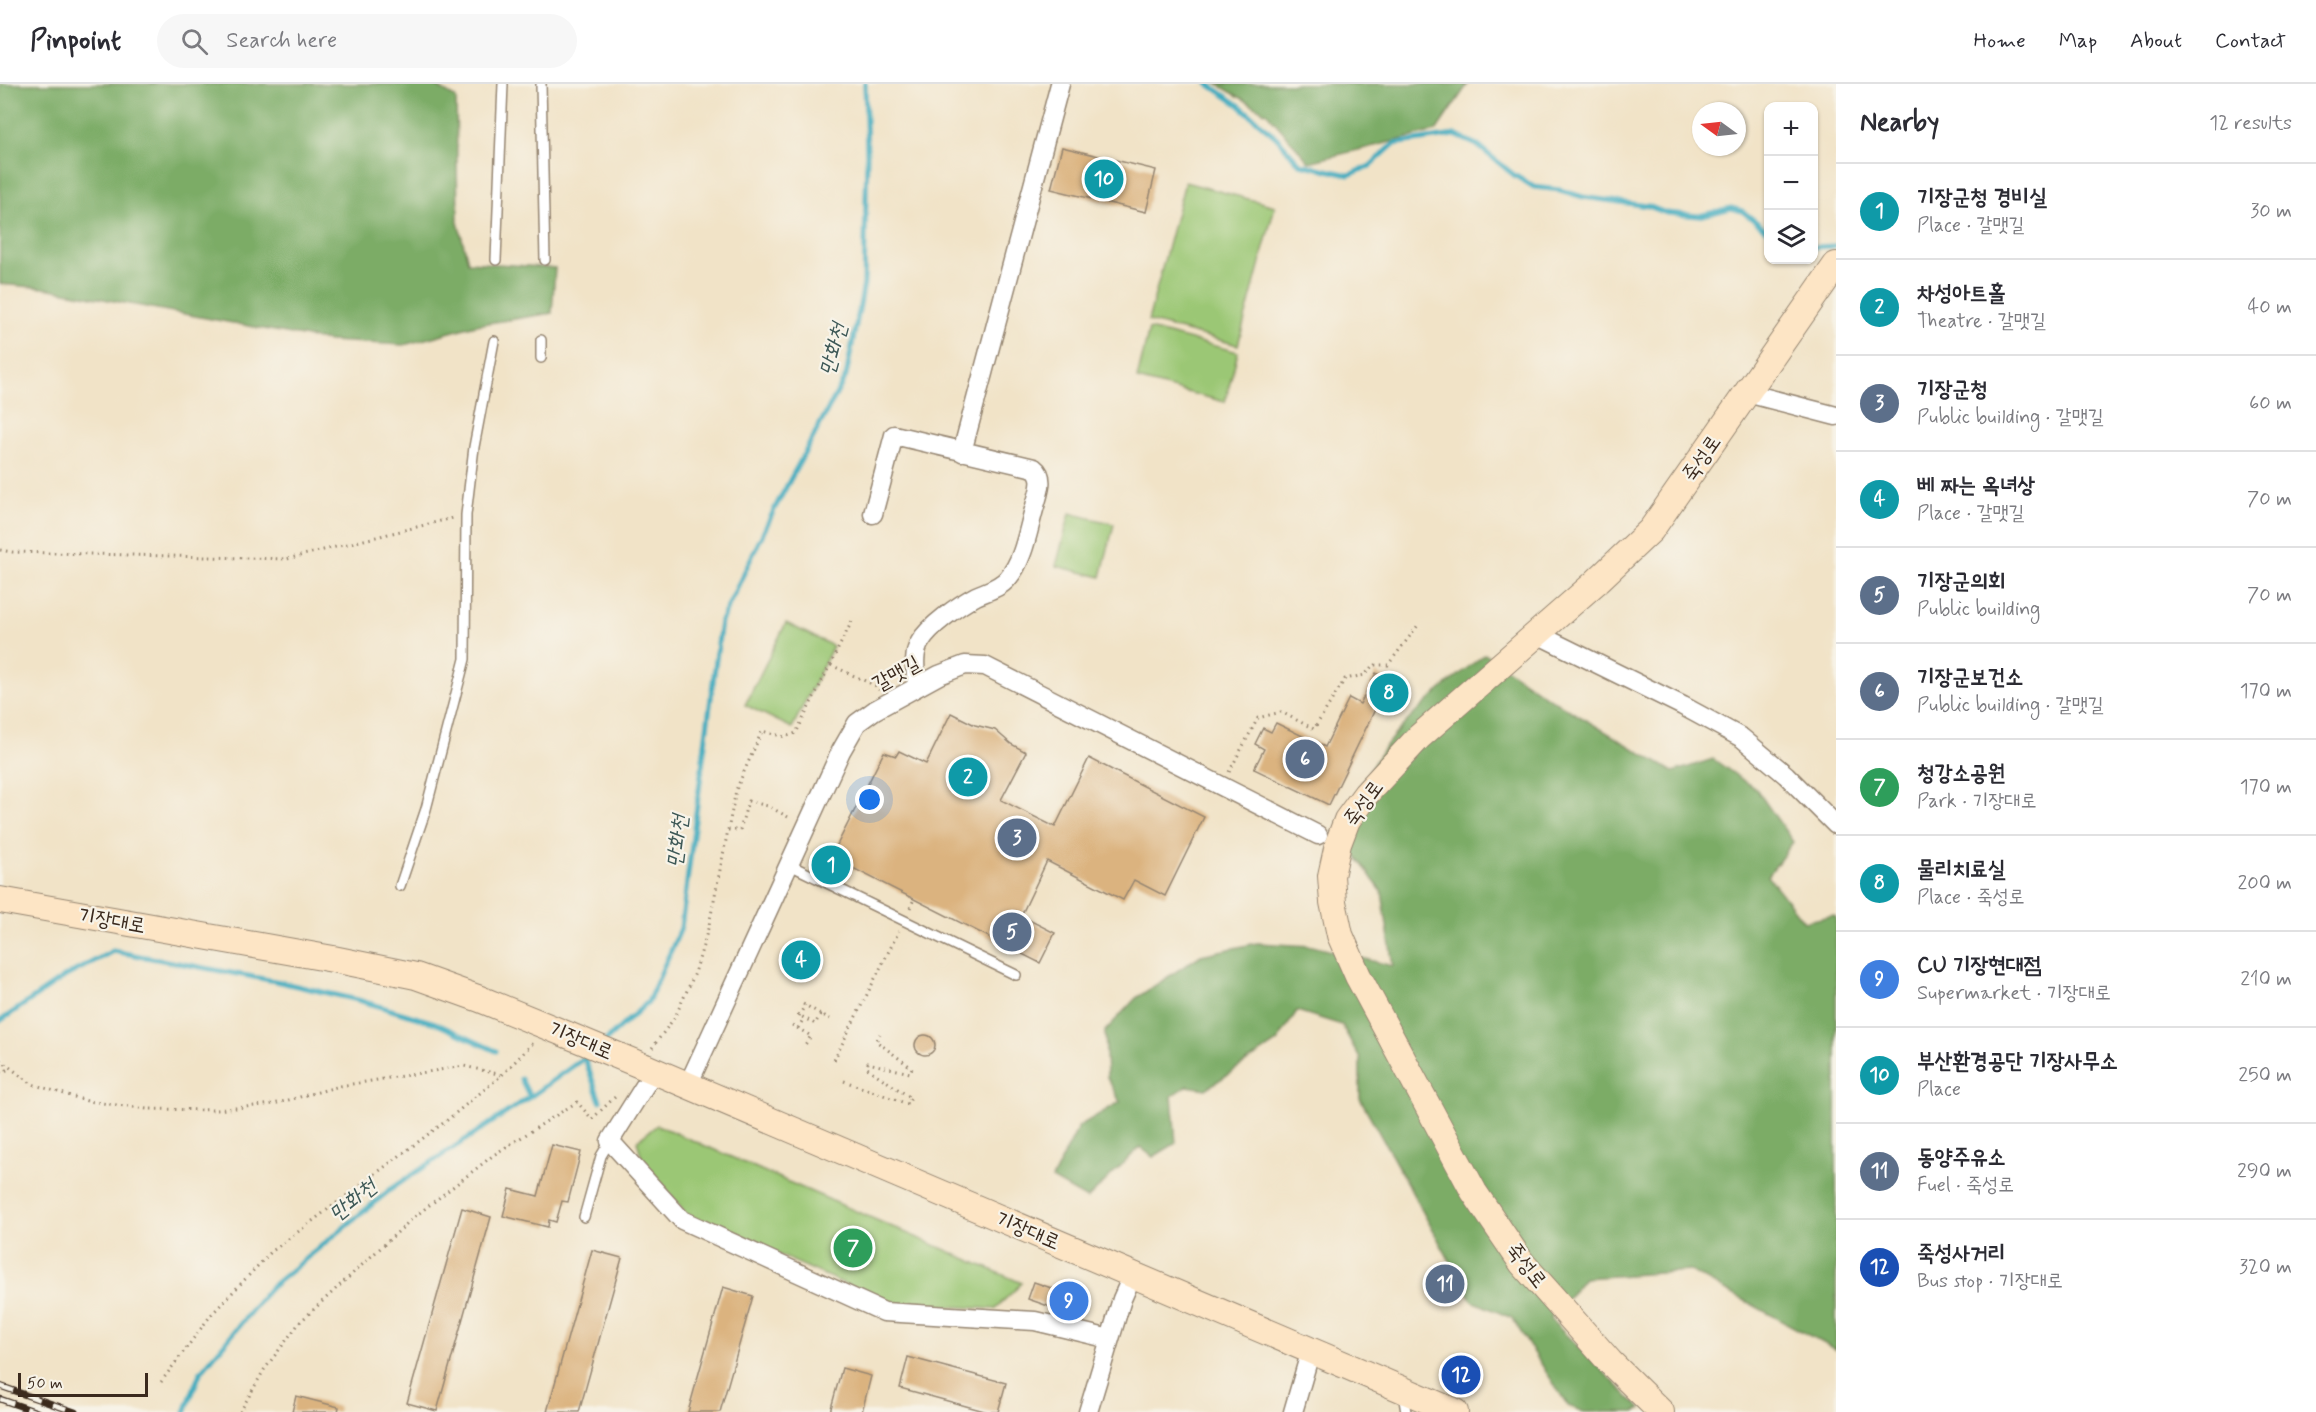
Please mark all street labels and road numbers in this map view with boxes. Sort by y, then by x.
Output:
street label: 죽성로 [1676,430,1728,487]
street label: 갈맷길 [868,649,926,698]
street label: 죽성로 [1338,775,1390,832]
street label: 기장대로 [76,901,148,941]
street label: 기장대로 [544,1015,617,1067]
street label: 기장대로 [991,1205,1064,1257]
street label: 죽성로 [1500,1237,1553,1294]

